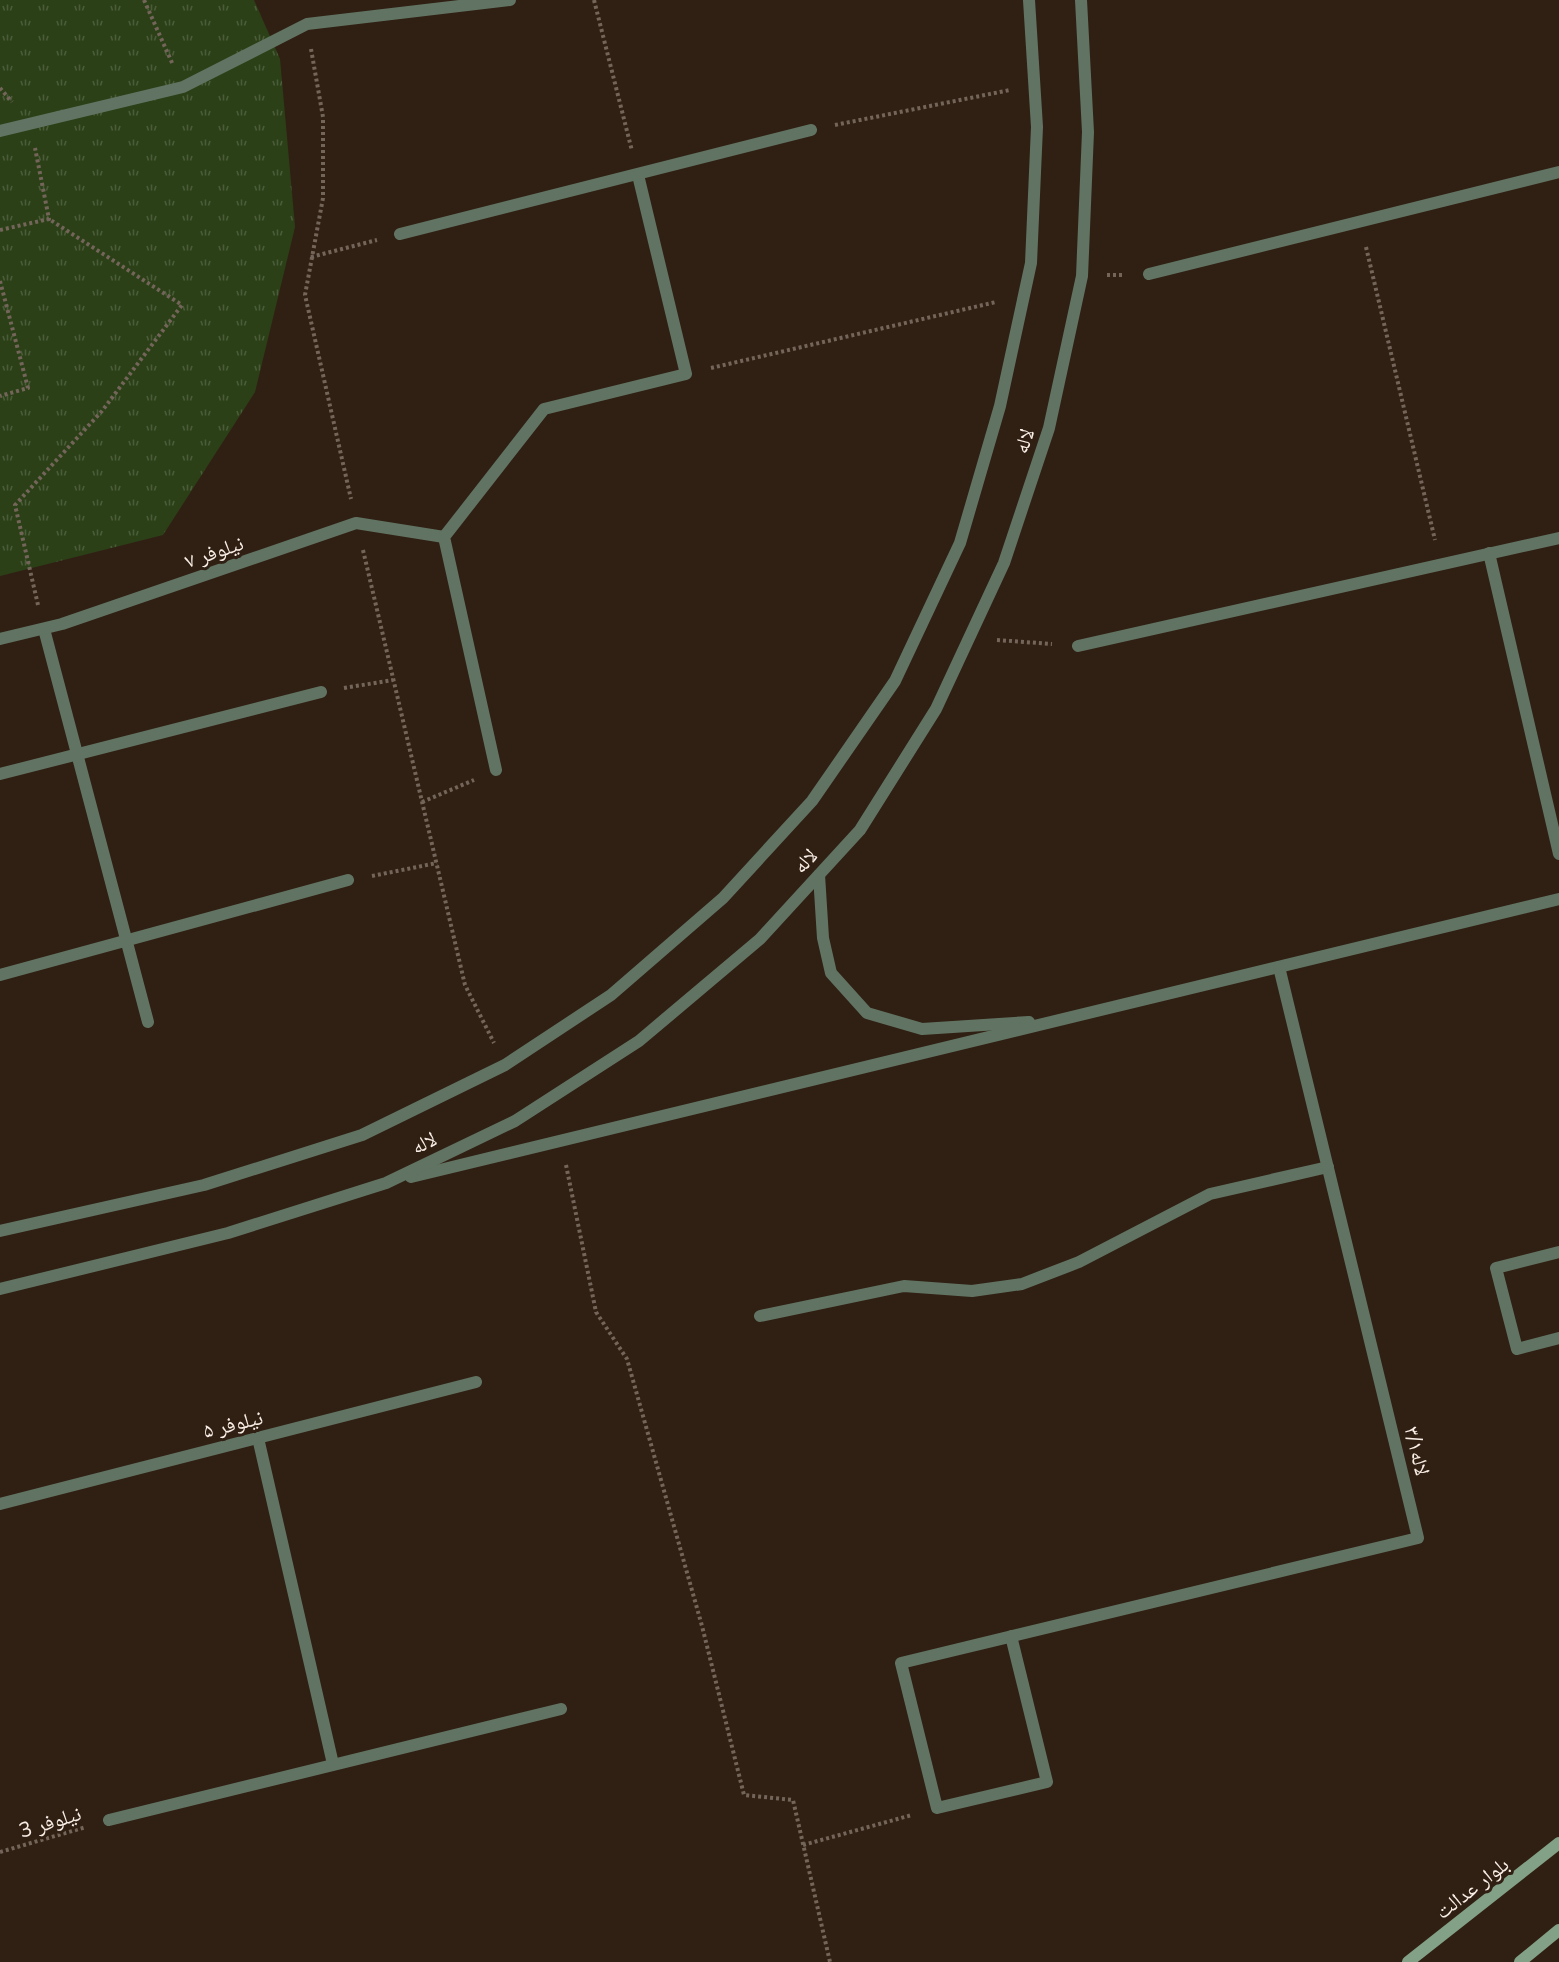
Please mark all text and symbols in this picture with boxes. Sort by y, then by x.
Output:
street label: لاله [1007,425,1041,457]
street label: نیلوفر ۷ [181,529,247,575]
street label: لاله [786,842,824,880]
street label: لاله [407,1125,441,1161]
street label: نیلوفر ۵ [200,1403,266,1445]
street label: لاله۳/۱ [1397,1424,1437,1478]
street label: نیلوفر 3 [15,1799,85,1845]
street label: بلوار عدالت [1429,1850,1515,1926]

